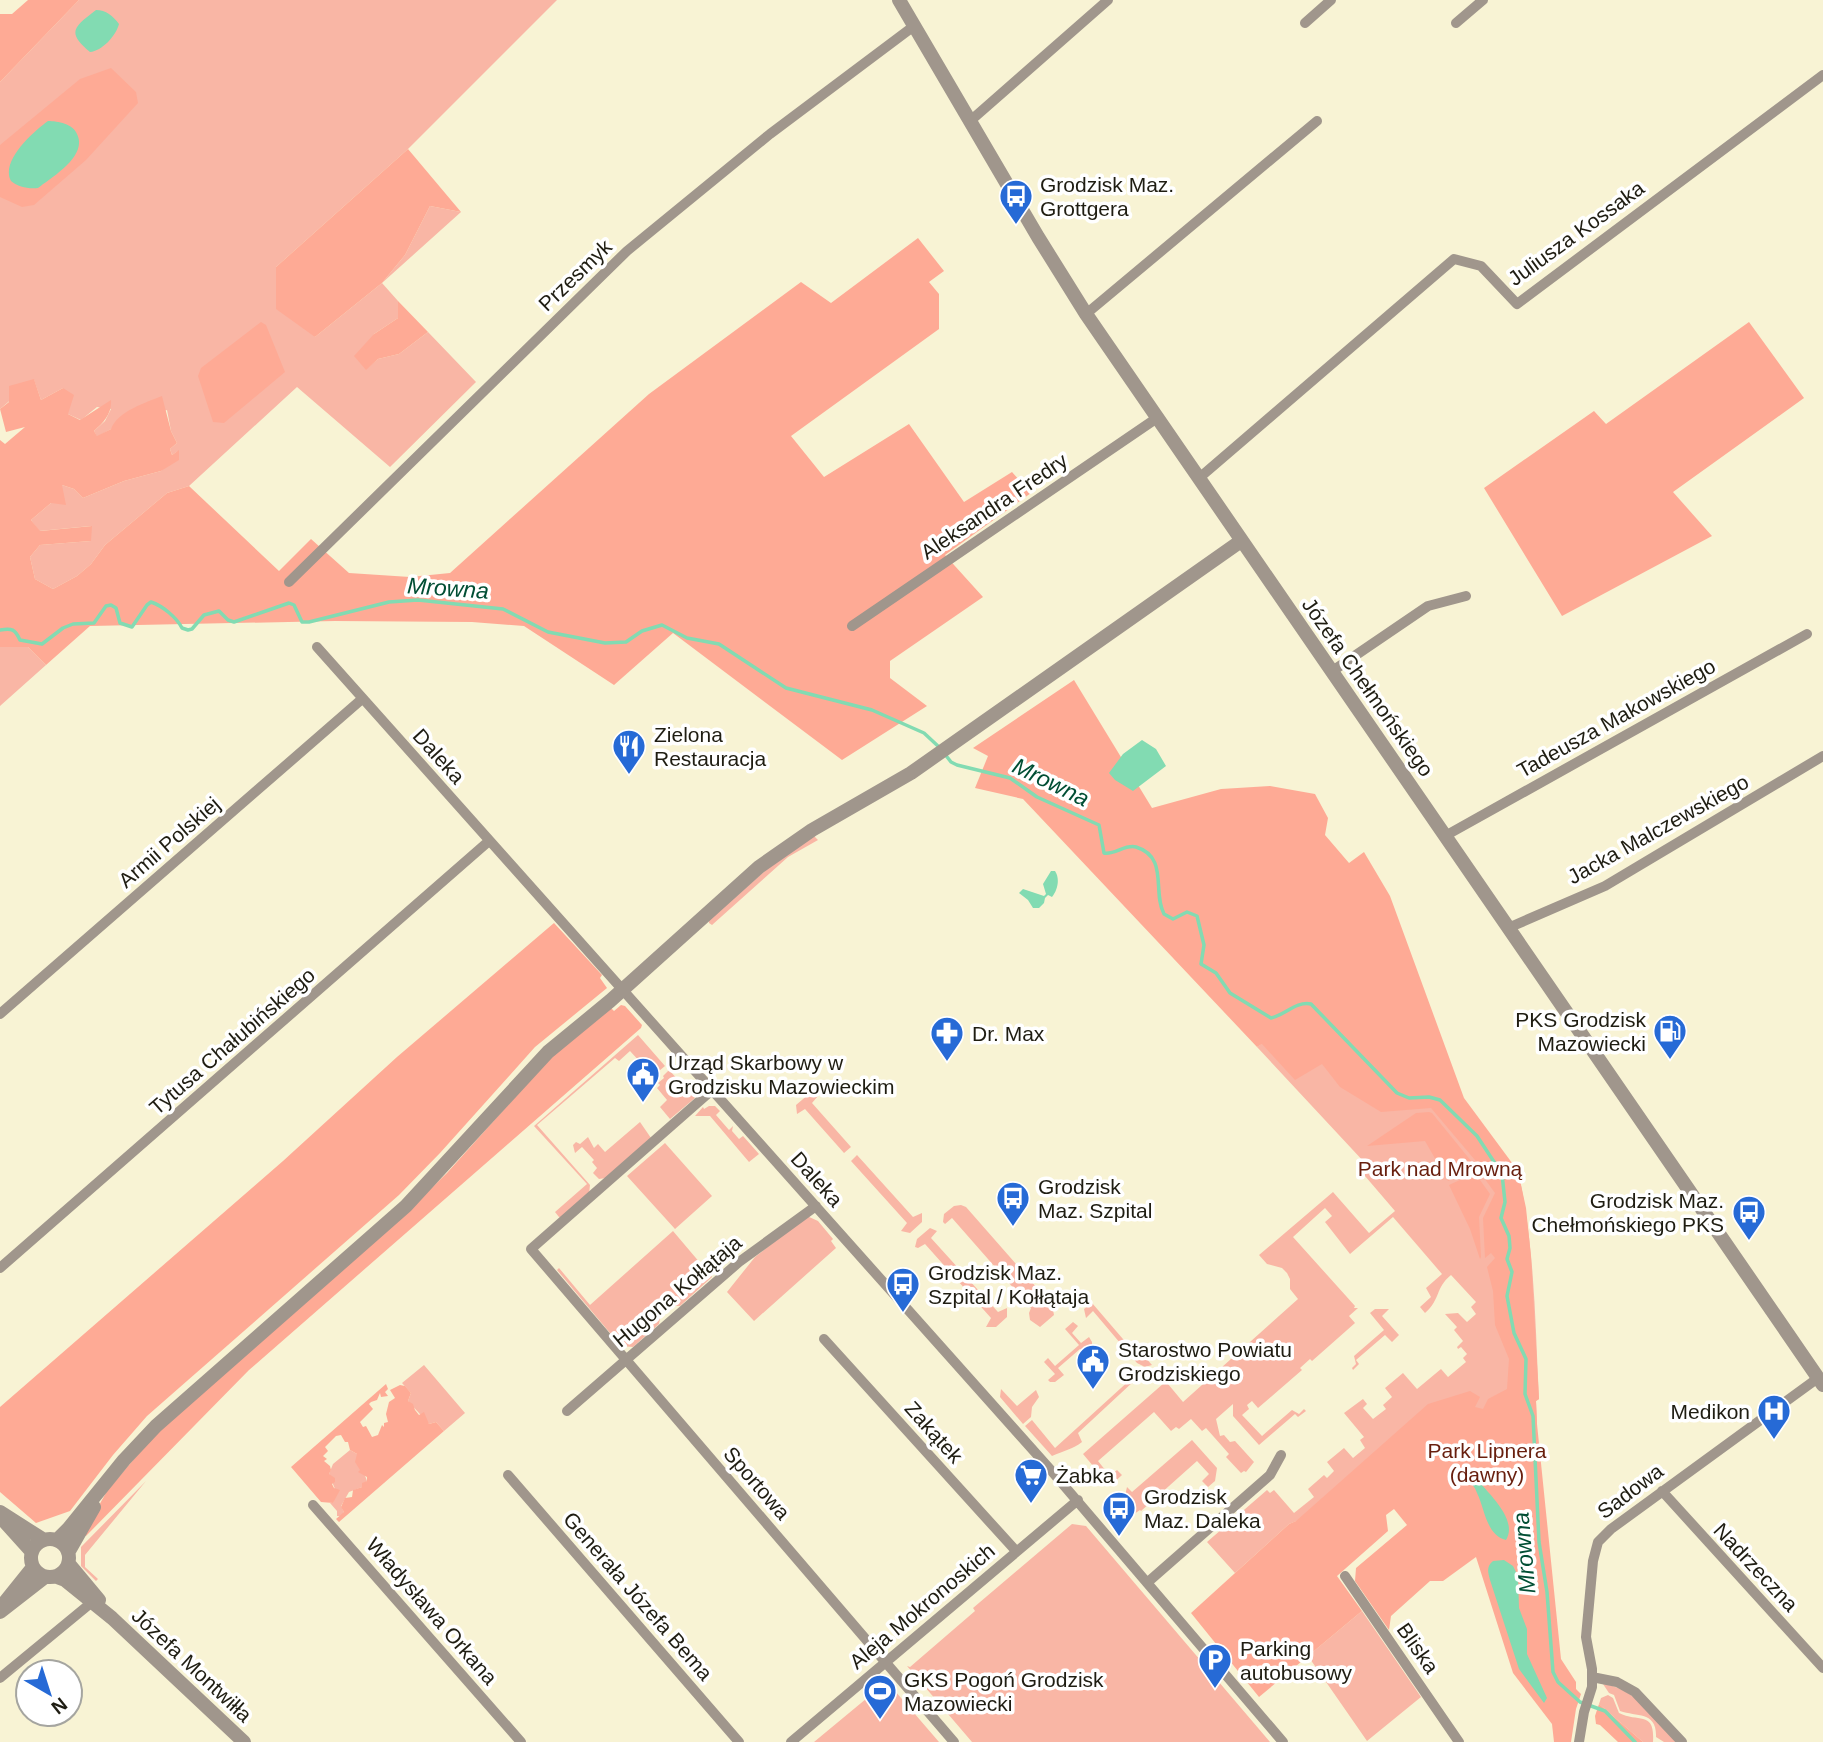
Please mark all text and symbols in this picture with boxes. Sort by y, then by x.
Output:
place label: Grodzisk Maz. Grottgera [1040,173,1174,220]
street label: Juliusza Kossaka [1504,176,1649,290]
bus stop icon: Grodzisk Maz. Grottgera [997,177,1035,226]
street label: Przesmyk [534,234,616,315]
street label: Aleksandra Fredry [916,448,1072,564]
water label: Mrowna [406,572,490,604]
street label: Józefa Chełmońskiego [1298,593,1438,781]
street label: Tadeusza Makowskiego [1513,654,1719,782]
place label: Zielona Restauracja [654,723,766,770]
street label: Daleka [409,724,470,788]
restaurant icon: Zielona Restauracja [610,727,648,776]
water label: Mrowna [1009,752,1093,812]
street label: Jacka Malczewskiego [1564,770,1752,888]
street label: Armii Polskiej [114,792,224,892]
street label: Tytusa Chałubińskiego [145,963,319,1119]
place label: PKS Grodzisk Mazowiecki [1515,1008,1646,1055]
fuel station icon: PKS Grodzisk Mazowiecki [1651,1012,1689,1061]
pharmacy icon: Dr. Max [928,1014,966,1063]
place label: Dr. Max [972,1022,1045,1045]
place label: Urząd Skarbowy w Grodzisku Mazowieckim [668,1051,894,1098]
public building icon: Urząd Skarbowy w Grodzisku Mazowieckim [624,1055,662,1104]
street label: Daleka [787,1147,848,1211]
park label: Park nad Mrowną [1358,1157,1523,1180]
place label: Grodzisk Maz. Szpital [1038,1175,1152,1222]
bus stop icon: Grodzisk Maz. Szpital [994,1179,1032,1228]
place label: Grodzisk Maz. Chełmońskiego PKS [1531,1189,1724,1236]
bus stop icon: Grodzisk Maz. Chełmońskiego PKS [1730,1193,1768,1242]
street label: Hugona Kołłątaja [608,1231,746,1351]
place label: Grodzisk Maz. Szpital / Kołłątaja [928,1261,1089,1308]
bus stop icon: Grodzisk Maz. Szpital / Kołłątaja [884,1265,922,1314]
place label: Starostwo Powiatu Grodziskiego [1118,1338,1292,1385]
public building icon: Starostwo Powiatu Grodziskiego [1074,1342,1112,1391]
hospital icon: Medikon [1755,1392,1793,1441]
street label: Zakątek [900,1397,968,1468]
place label: Medikon [1671,1400,1750,1423]
park label: Park Lipnera (dawny) [1427,1439,1547,1486]
street label: Sportowa [719,1442,795,1524]
supermarket icon: Żabka [1012,1456,1050,1505]
street label: Sadowa [1593,1459,1667,1523]
place label: Żabka [1056,1464,1115,1487]
place label: Grodzisk Maz. Daleka [1144,1485,1261,1532]
bus stop icon: Grodzisk Maz. Daleka [1100,1489,1138,1538]
street label: Generała Józefa Bema [559,1507,717,1685]
water label: Mrowna [1507,1511,1541,1595]
street label: Nadrzeczna [1709,1518,1803,1616]
street label: Władysława Orkana [362,1533,502,1689]
street label: Aleja Mokronoskich [845,1539,999,1673]
street label: Józefa Montwiłła [127,1604,257,1727]
street label: Bliska [1393,1618,1444,1678]
place label: Parking autobusowy [1240,1637,1353,1684]
parking icon: Parking autobusowy [1196,1641,1234,1690]
north arrow [14,1658,84,1728]
place label: GKS Pogoń Grodzisk Mazowiecki [904,1668,1104,1715]
sports icon: GKS Pogoń Grodzisk Mazowiecki [861,1672,899,1721]
text: N [47,1693,71,1718]

